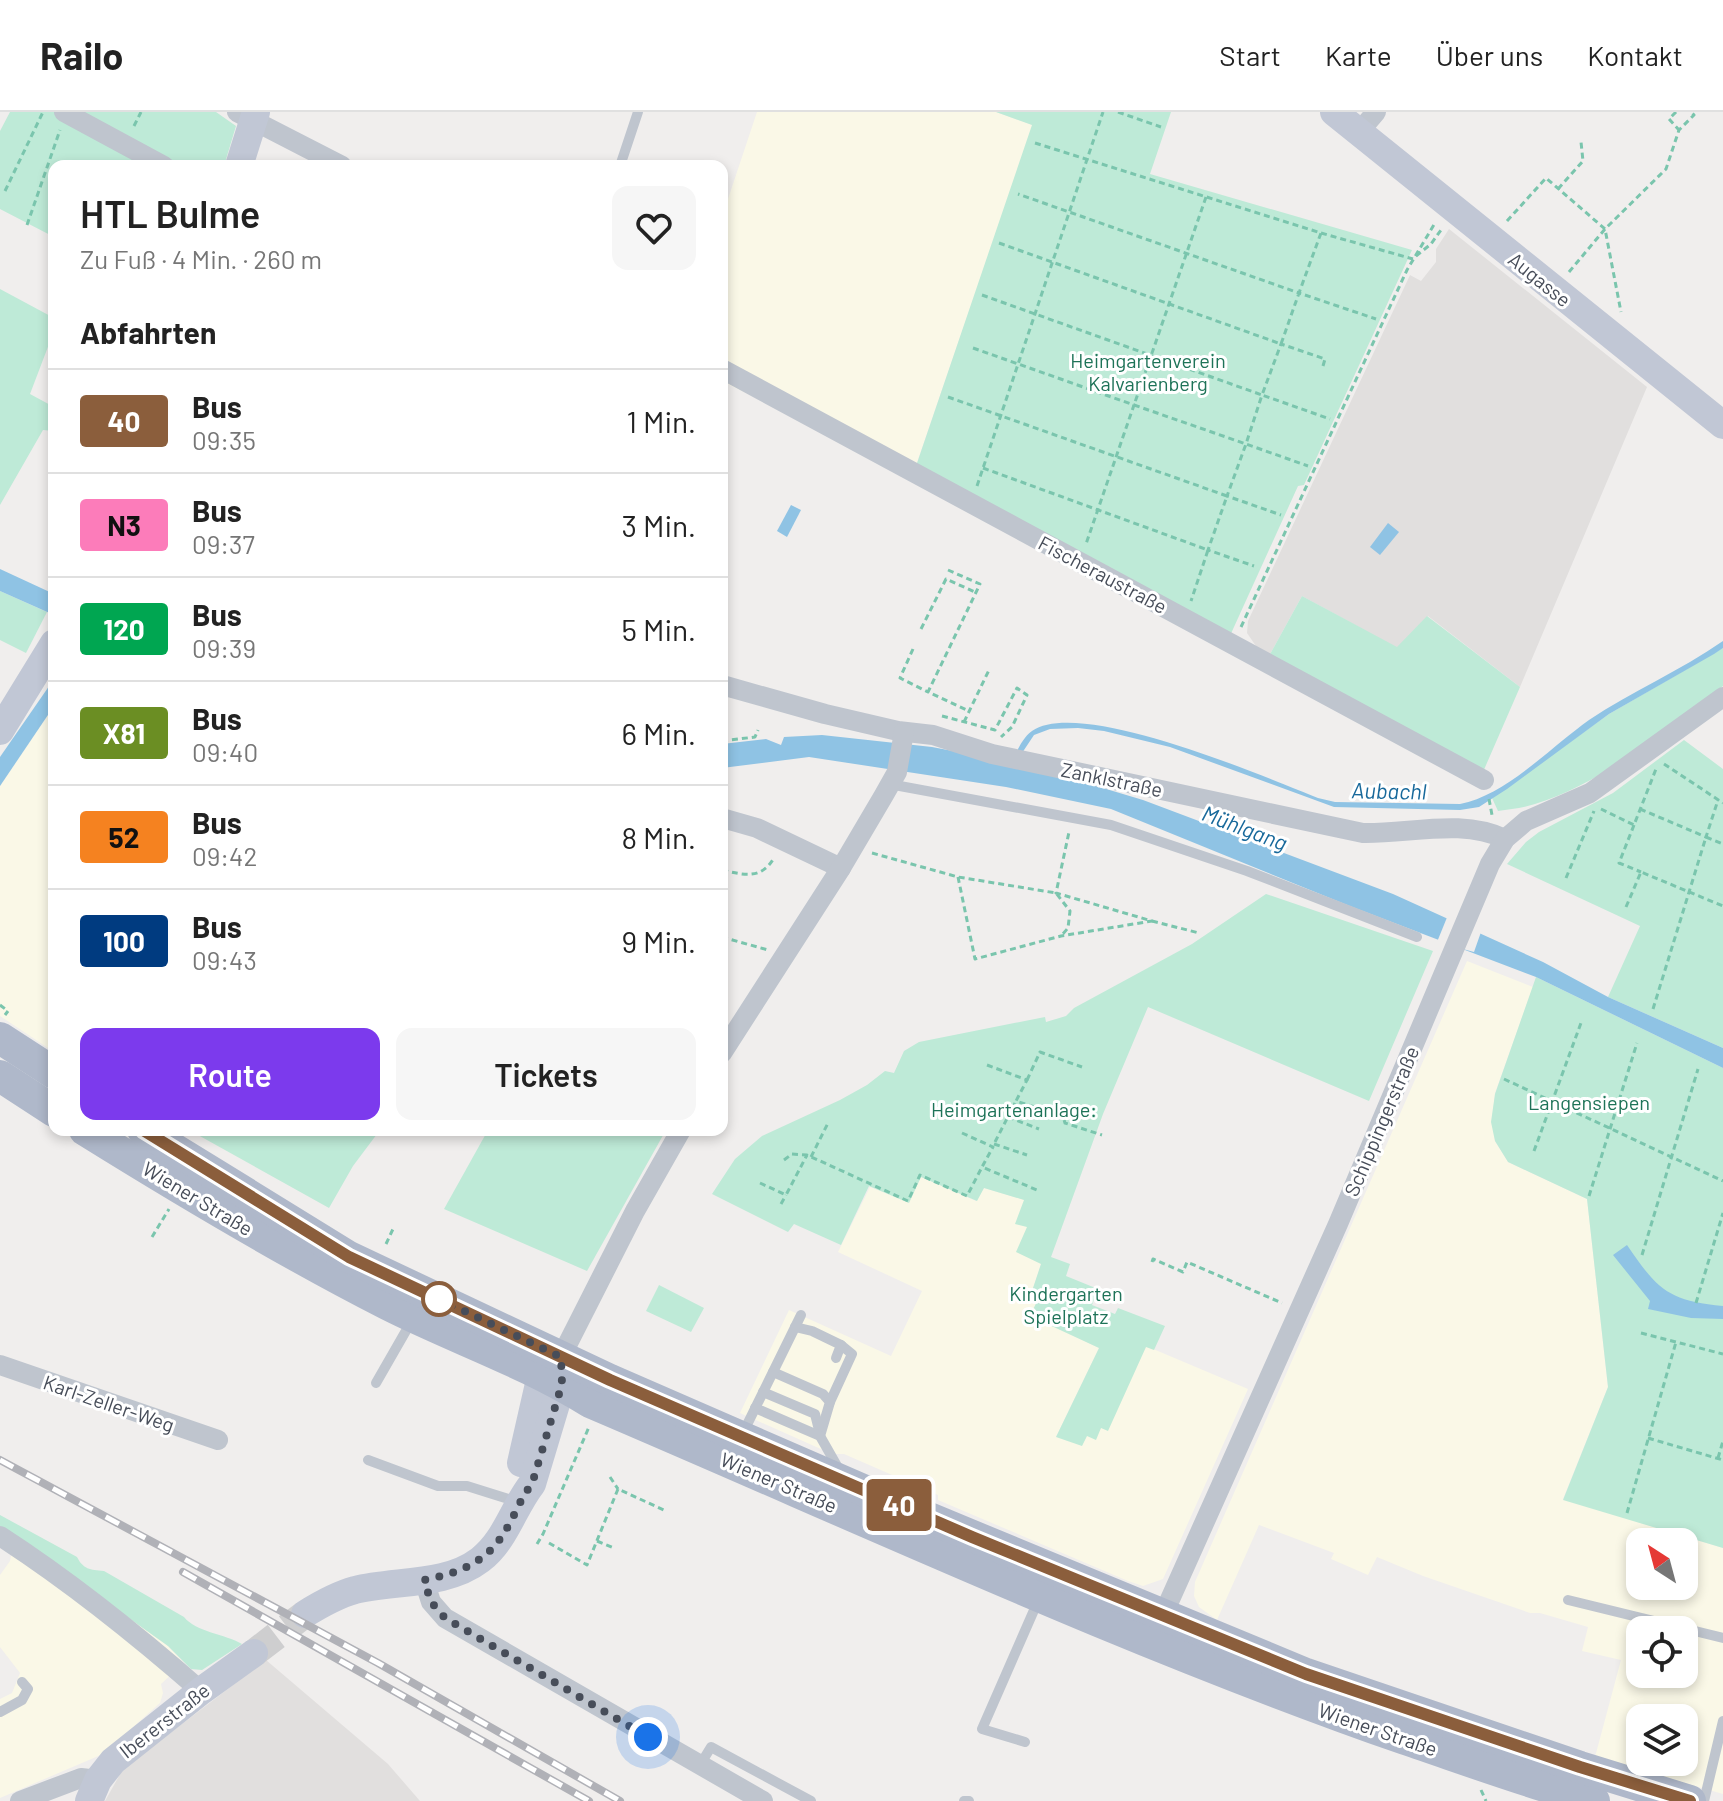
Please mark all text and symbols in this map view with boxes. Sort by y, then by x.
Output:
text: Railo [40,32,124,78]
text: Start [1219,38,1281,72]
text: Karte [1325,38,1392,72]
text: Über uns [1436,38,1543,72]
text: Kontakt [1587,38,1683,72]
button: heart [612,186,696,270]
text: HTL Bulme [80,190,260,236]
text: Zu Fuß · 4 Min. · 260 m [80,243,322,274]
street label: Augasse [1504,247,1576,311]
text: Abfahrten [80,314,216,350]
park label: Heimgartenverein Kalvarienberg [1070,348,1226,395]
text: Bus [192,388,242,424]
text: 1 Min. [627,403,696,439]
text: 40 [108,404,140,438]
text: 09:35 [192,424,256,455]
text: Bus [192,492,242,528]
text: 3 Min. [622,507,696,543]
text: N3 [107,508,141,542]
text: 09:37 [192,528,255,559]
street label: Fischeraustraße [1035,530,1171,618]
text: Bus [192,596,242,632]
text: 5 Min. [622,611,696,647]
text: 120 [103,612,145,646]
text: 09:39 [192,632,256,663]
text: Bus [192,700,242,736]
text: 6 Min. [622,715,696,751]
text: X81 [103,716,145,750]
text: 09:40 [192,736,258,767]
street label: Zanklstraße [1059,757,1165,801]
water label: Aubachl [1351,776,1427,804]
water label: Mühlgang [1199,799,1291,855]
text: Bus [192,804,242,840]
text: 8 Min. [621,819,696,855]
text: 52 [109,820,139,854]
text: 09:42 [192,840,257,871]
text: Bus [192,908,242,944]
text: 9 Min. [621,923,696,959]
text: 100 [103,924,145,958]
text: 09:43 [192,944,257,975]
button: Route [80,1028,380,1120]
button: Tickets [396,1028,696,1120]
street label: Schippingerstraße [1339,1042,1423,1200]
park label: Langensiepen [1528,1090,1650,1114]
park label: Heimgartenanlage: [931,1097,1097,1121]
street label: Wiener Straße [139,1156,257,1240]
park label: Kindergarten Spielplatz [1009,1281,1123,1328]
unlabelled marker [422,1282,456,1316]
street label: Karl-Zeller-Weg [40,1369,178,1437]
street label: Wiener Straße [717,1447,841,1517]
line badge: 40 [863,1479,935,1531]
text: 40 [883,1488,915,1522]
north arrow [1626,1528,1698,1600]
map controls [1626,1528,1698,1776]
button: locate [1626,1616,1698,1688]
street label: Ibererstraße [114,1677,214,1763]
street label: Wiener Straße [1315,1697,1441,1761]
button: layers [1626,1704,1698,1776]
your location [628,1717,668,1757]

